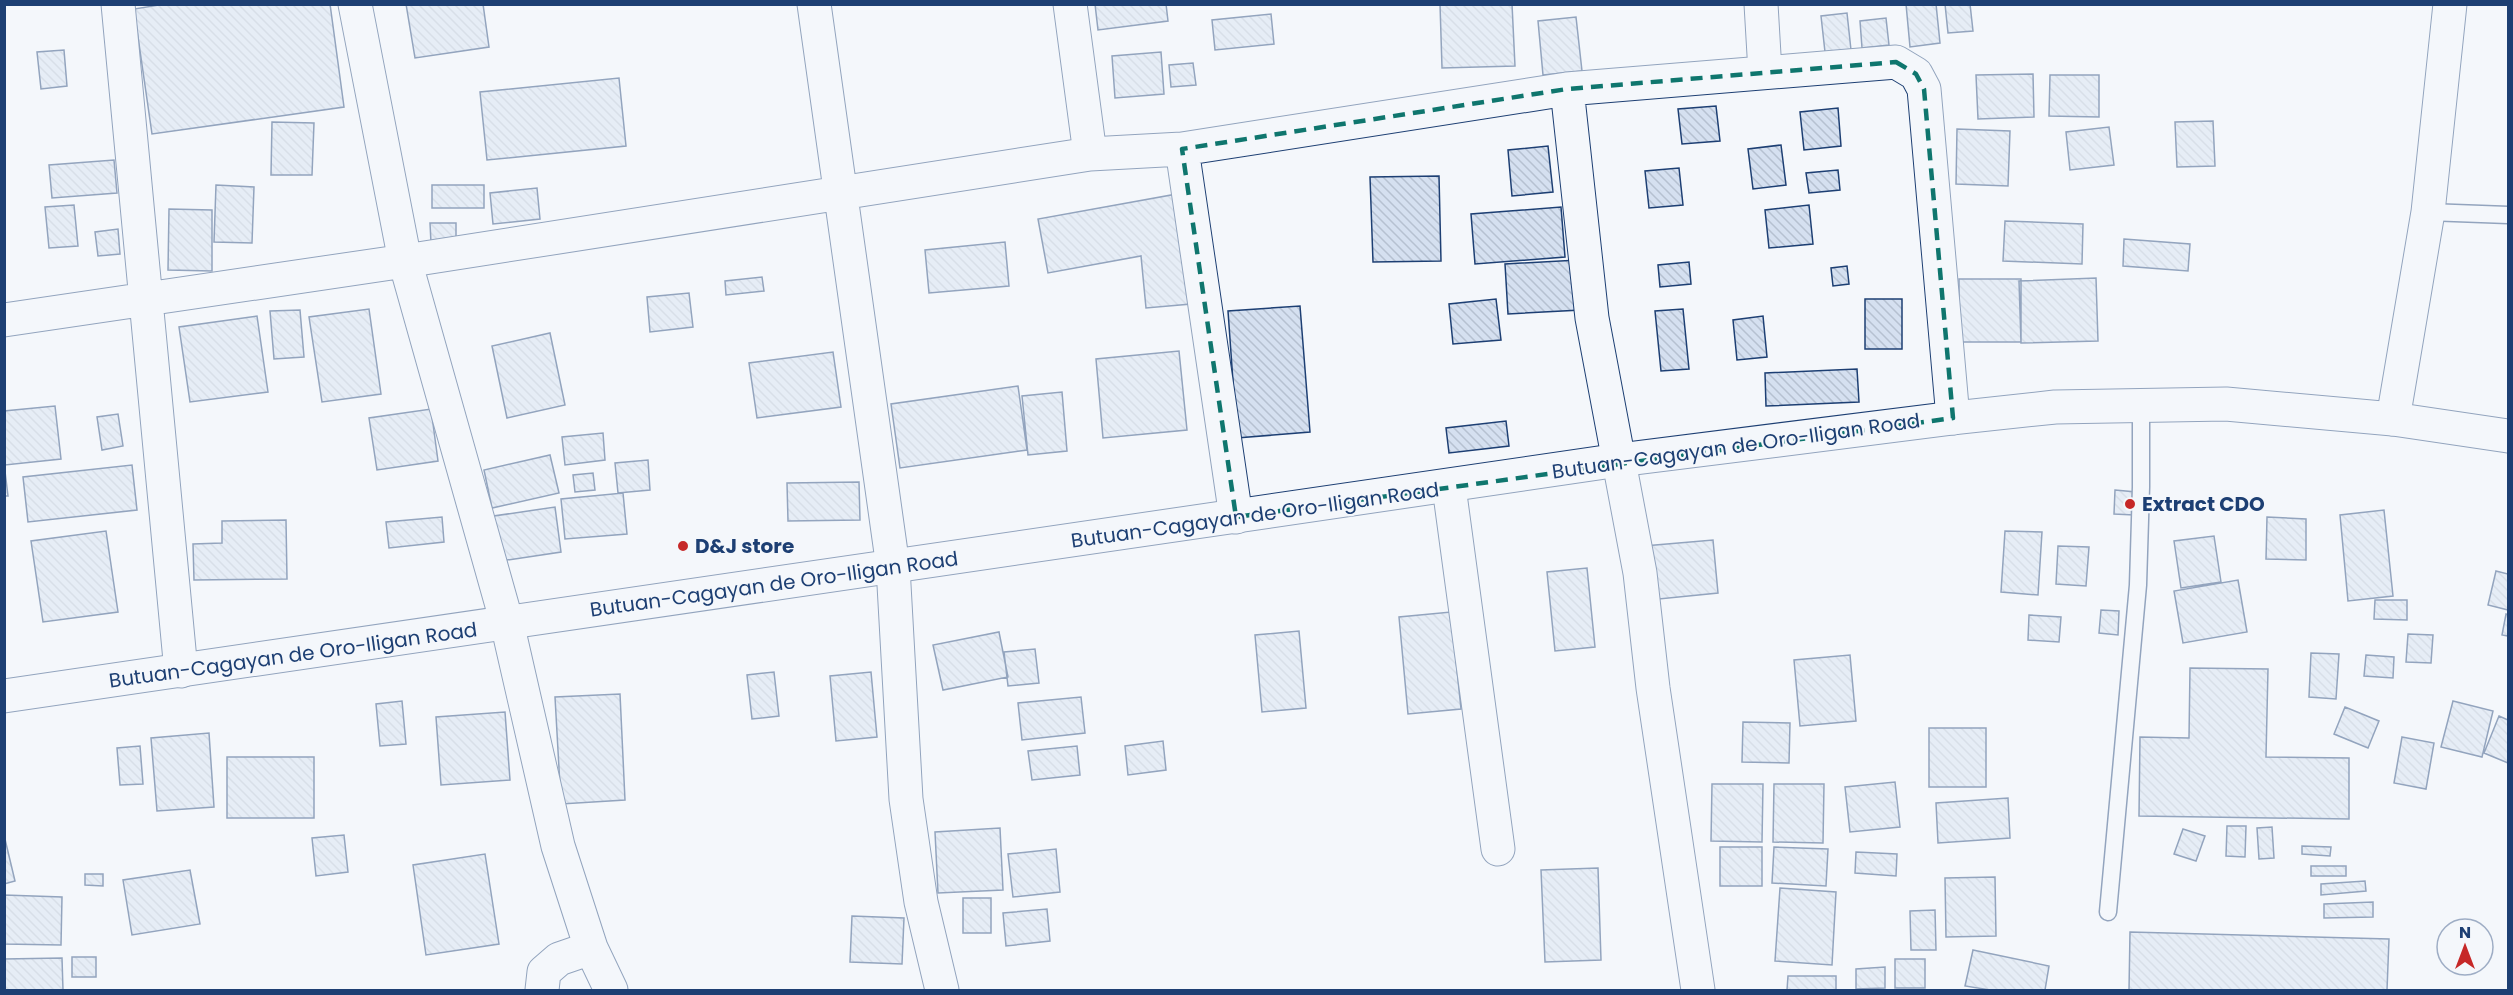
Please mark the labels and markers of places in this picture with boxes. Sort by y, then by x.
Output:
place label: Extract CDO [2142,490,2265,518]
marker: Extract CDO [2123,497,2137,511]
place label: D&J store [695,532,794,560]
marker: D&J store [676,539,690,553]

